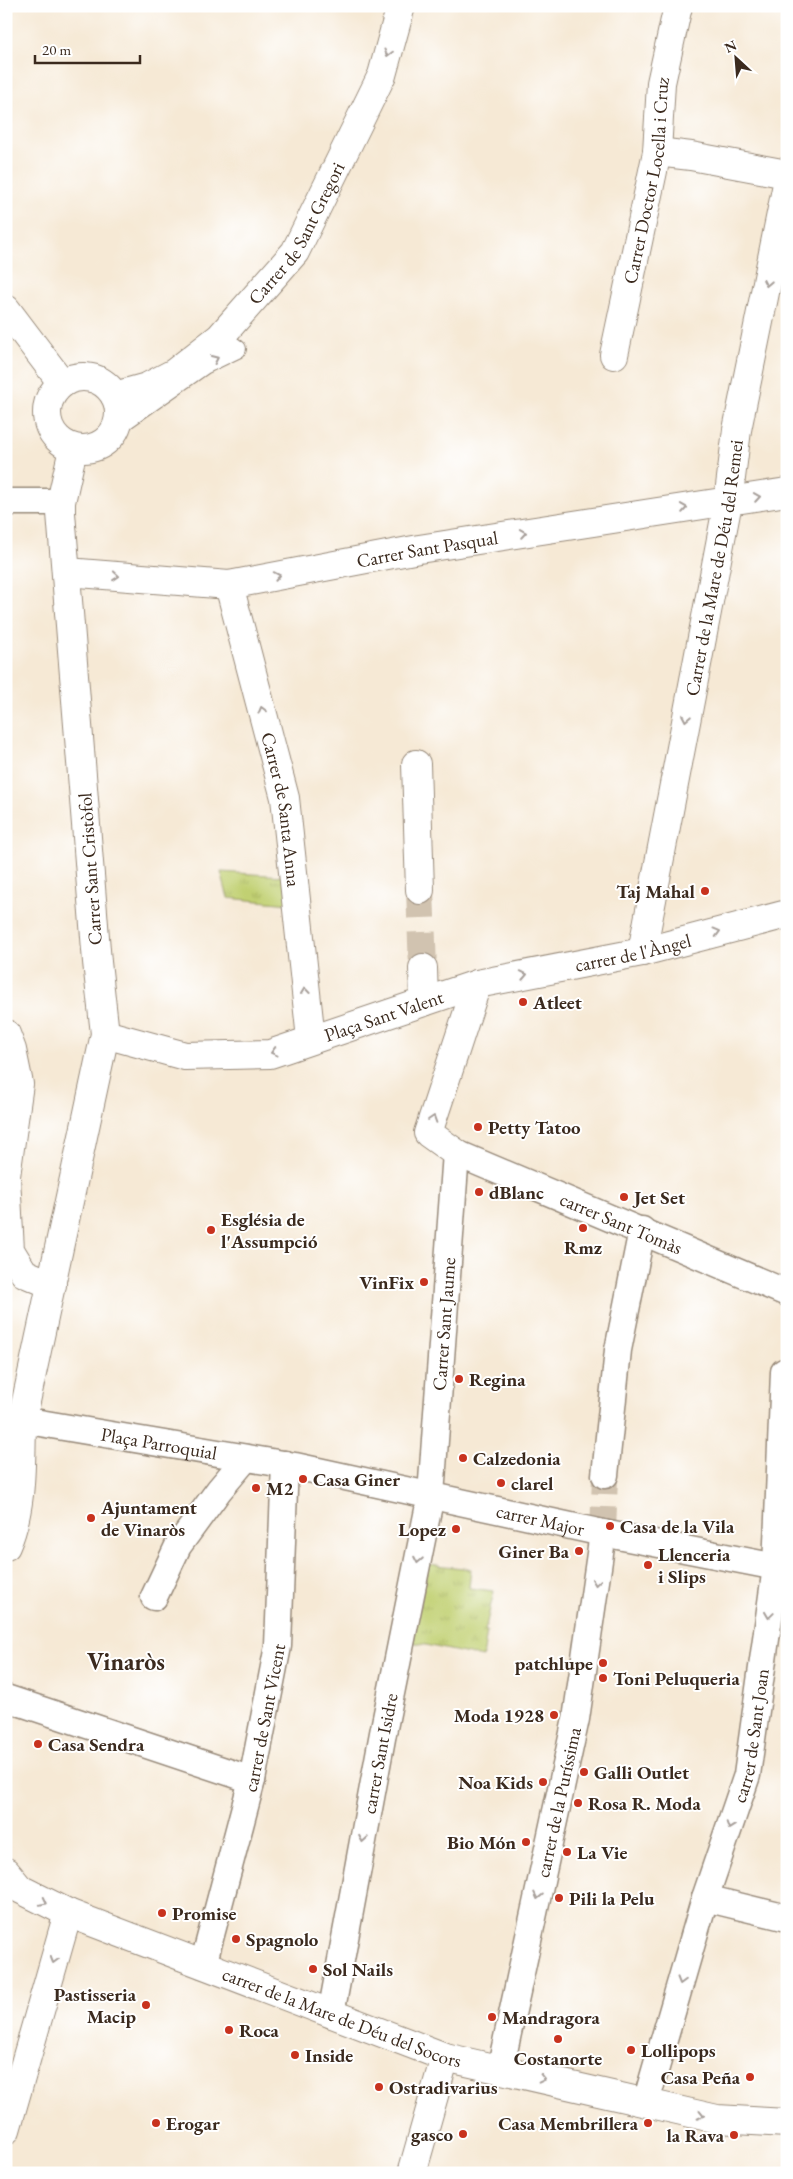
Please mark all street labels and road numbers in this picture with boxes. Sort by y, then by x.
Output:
street label: Carrer Doctor Locella i Cruz [617,73,675,286]
street label: Carrer de Sant Gregori [242,157,350,310]
street label: Carrer de la Mare de Déu del Remei [679,438,748,698]
street label: Carrer Sant Pasqual [354,524,500,573]
street label: Carrer de Santa Anna [256,729,307,888]
street label: Carrer Sant Cristòfol [72,791,108,946]
street label: carrer de l'Àngel [573,927,694,977]
street label: Plaça Sant Valent [321,984,447,1047]
street label: carrer Sant Tomàs [556,1186,686,1260]
street label: Carrer Sant Jaume [426,1256,461,1392]
street label: Plaça Parroquial [99,1421,220,1465]
street label: carrer Major [494,1498,587,1541]
street label: carrer de Sant Vicent [237,1641,291,1794]
street label: carrer de Sant Joan [726,1667,774,1806]
street label: carrer Sant Isidre [356,1691,403,1816]
street label: carrer de la Puríssima [530,1724,586,1880]
street label: carrer de la Mare de Déu del Socors [219,1961,464,2073]

